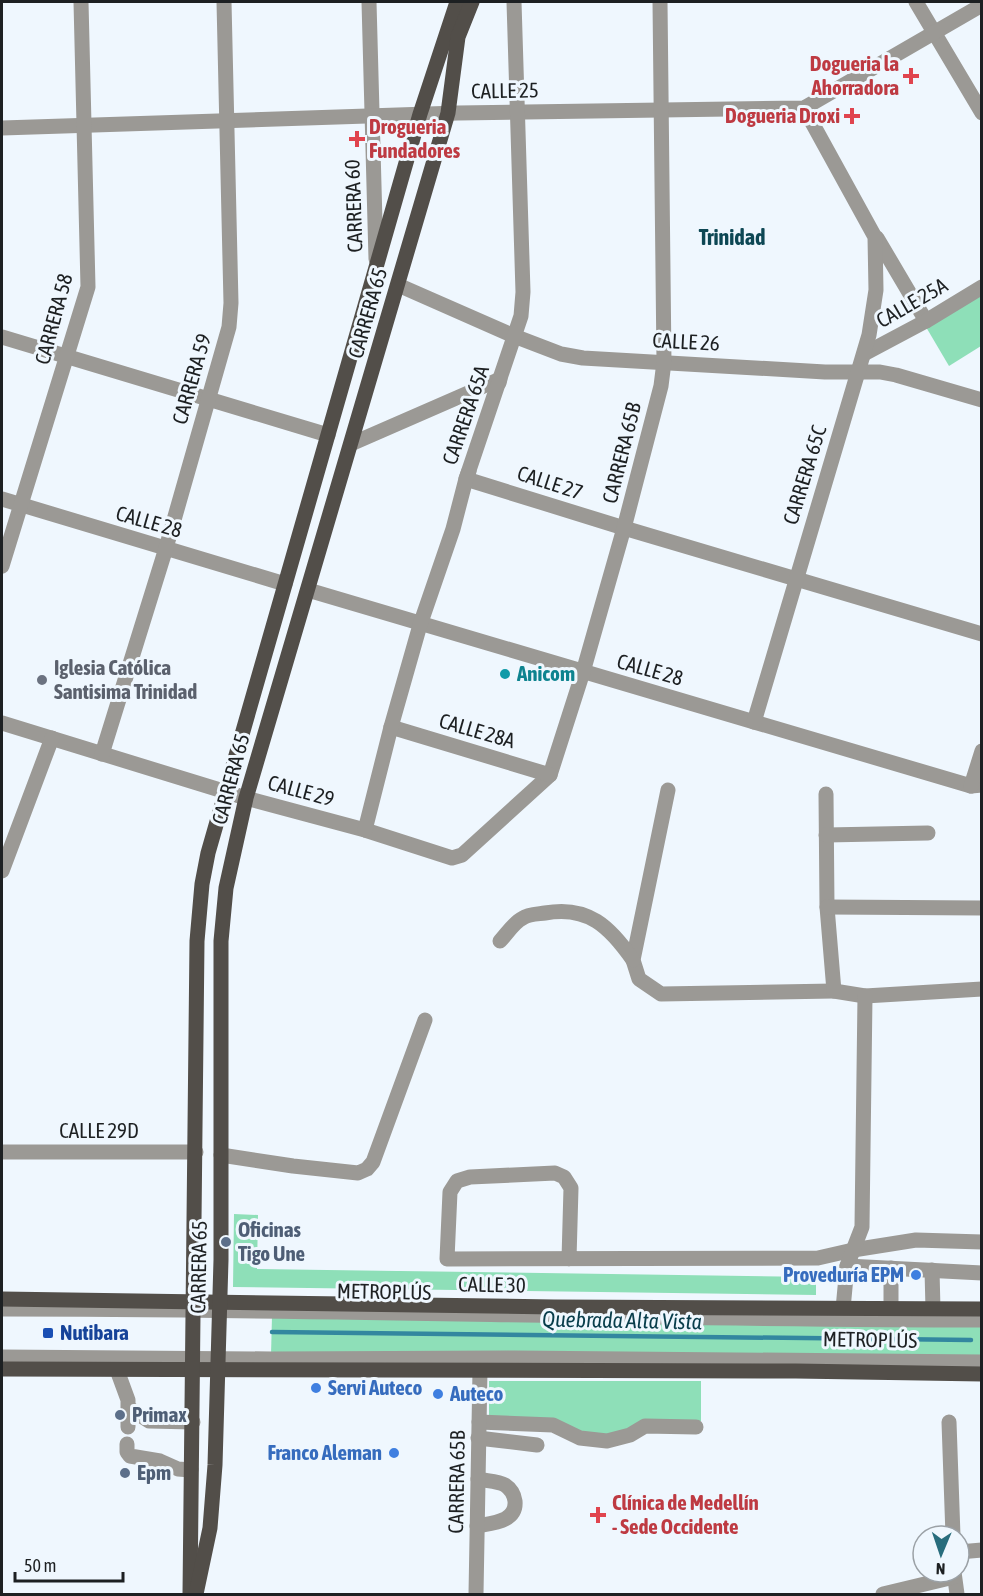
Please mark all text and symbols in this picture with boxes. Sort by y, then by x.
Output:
place label: Dogueria la Ahorradora [810,51,899,99]
marker: Dogueria la Ahorradora [904,69,918,83]
street label: CALLE 25 [471,77,539,103]
place label: Dogueria Droxi [725,103,840,127]
marker: Dogueria Droxi [845,109,859,123]
place label: Drogueria Fundadores [369,114,461,162]
marker: Drogueria Fundadores [350,132,364,146]
street label: CARRERA 60 [339,159,367,253]
district label: Trinidad [699,224,765,250]
street label: CARRERA 65 [343,265,391,361]
street label: CARRERA 58 [29,271,77,367]
street label: CALLE 25A [872,272,952,332]
street label: CALLE 26 [652,327,721,355]
street label: CARRERA 59 [167,331,215,427]
street label: CARRERA 65A [437,361,493,467]
street label: CARRERA 65B [597,400,645,506]
street label: CARRERA 65C [778,422,831,527]
street label: CALLE 27 [514,460,586,504]
street label: CALLE 28 [113,500,185,542]
street label: CALLE 28 [614,648,686,690]
place label: Iglesia Católica Santisima Trinidad [54,655,197,703]
place label: Anicom [516,661,575,685]
marker: Anicom [498,667,512,681]
marker: Iglesia Católica Santisima Trinidad [35,673,49,687]
street label: CALLE 28A [437,708,519,752]
street label: CARRERA 65 [206,731,254,827]
street label: CALLE 29 [266,770,337,810]
street label: CALLE 29D [59,1118,139,1142]
place label: Oficinas Tigo Une [238,1217,305,1265]
street label: CARRERA 65 [185,1220,211,1314]
marker: Oficinas Tigo Une [219,1235,233,1249]
place label: Proveduría EPM [783,1262,904,1286]
marker: Proveduría EPM [909,1268,923,1282]
street label: CALLE 30 [458,1271,526,1297]
street label: METROPLÚS [337,1278,432,1304]
water label: Quebrada Alta Vista [542,1306,702,1334]
place label: Nutibara [60,1320,129,1344]
marker: Nutibara [41,1326,55,1340]
street label: METROPLÚS [823,1326,918,1352]
place label: Servi Auteco [328,1375,422,1399]
marker: Servi Auteco [309,1381,323,1395]
place label: Auteco [449,1381,503,1405]
marker: Auteco [431,1387,445,1401]
place label: Primax [132,1402,187,1426]
marker: Primax [113,1408,127,1422]
street label: CARRERA 65B [443,1430,469,1534]
place label: Franco Aleman [267,1440,382,1464]
marker: Franco Aleman [387,1446,401,1460]
place label: Epm [137,1460,171,1484]
marker: Epm [118,1466,132,1480]
place label: Clínica de Medellín - Sede Occidente [612,1490,759,1538]
marker: Clínica de Medellín - Sede Occidente [589,1506,607,1524]
north arrow [911,1524,971,1584]
scale bar [15,1545,123,1583]
text: 50 m [24,1555,56,1576]
text: N [935,1560,946,1578]

